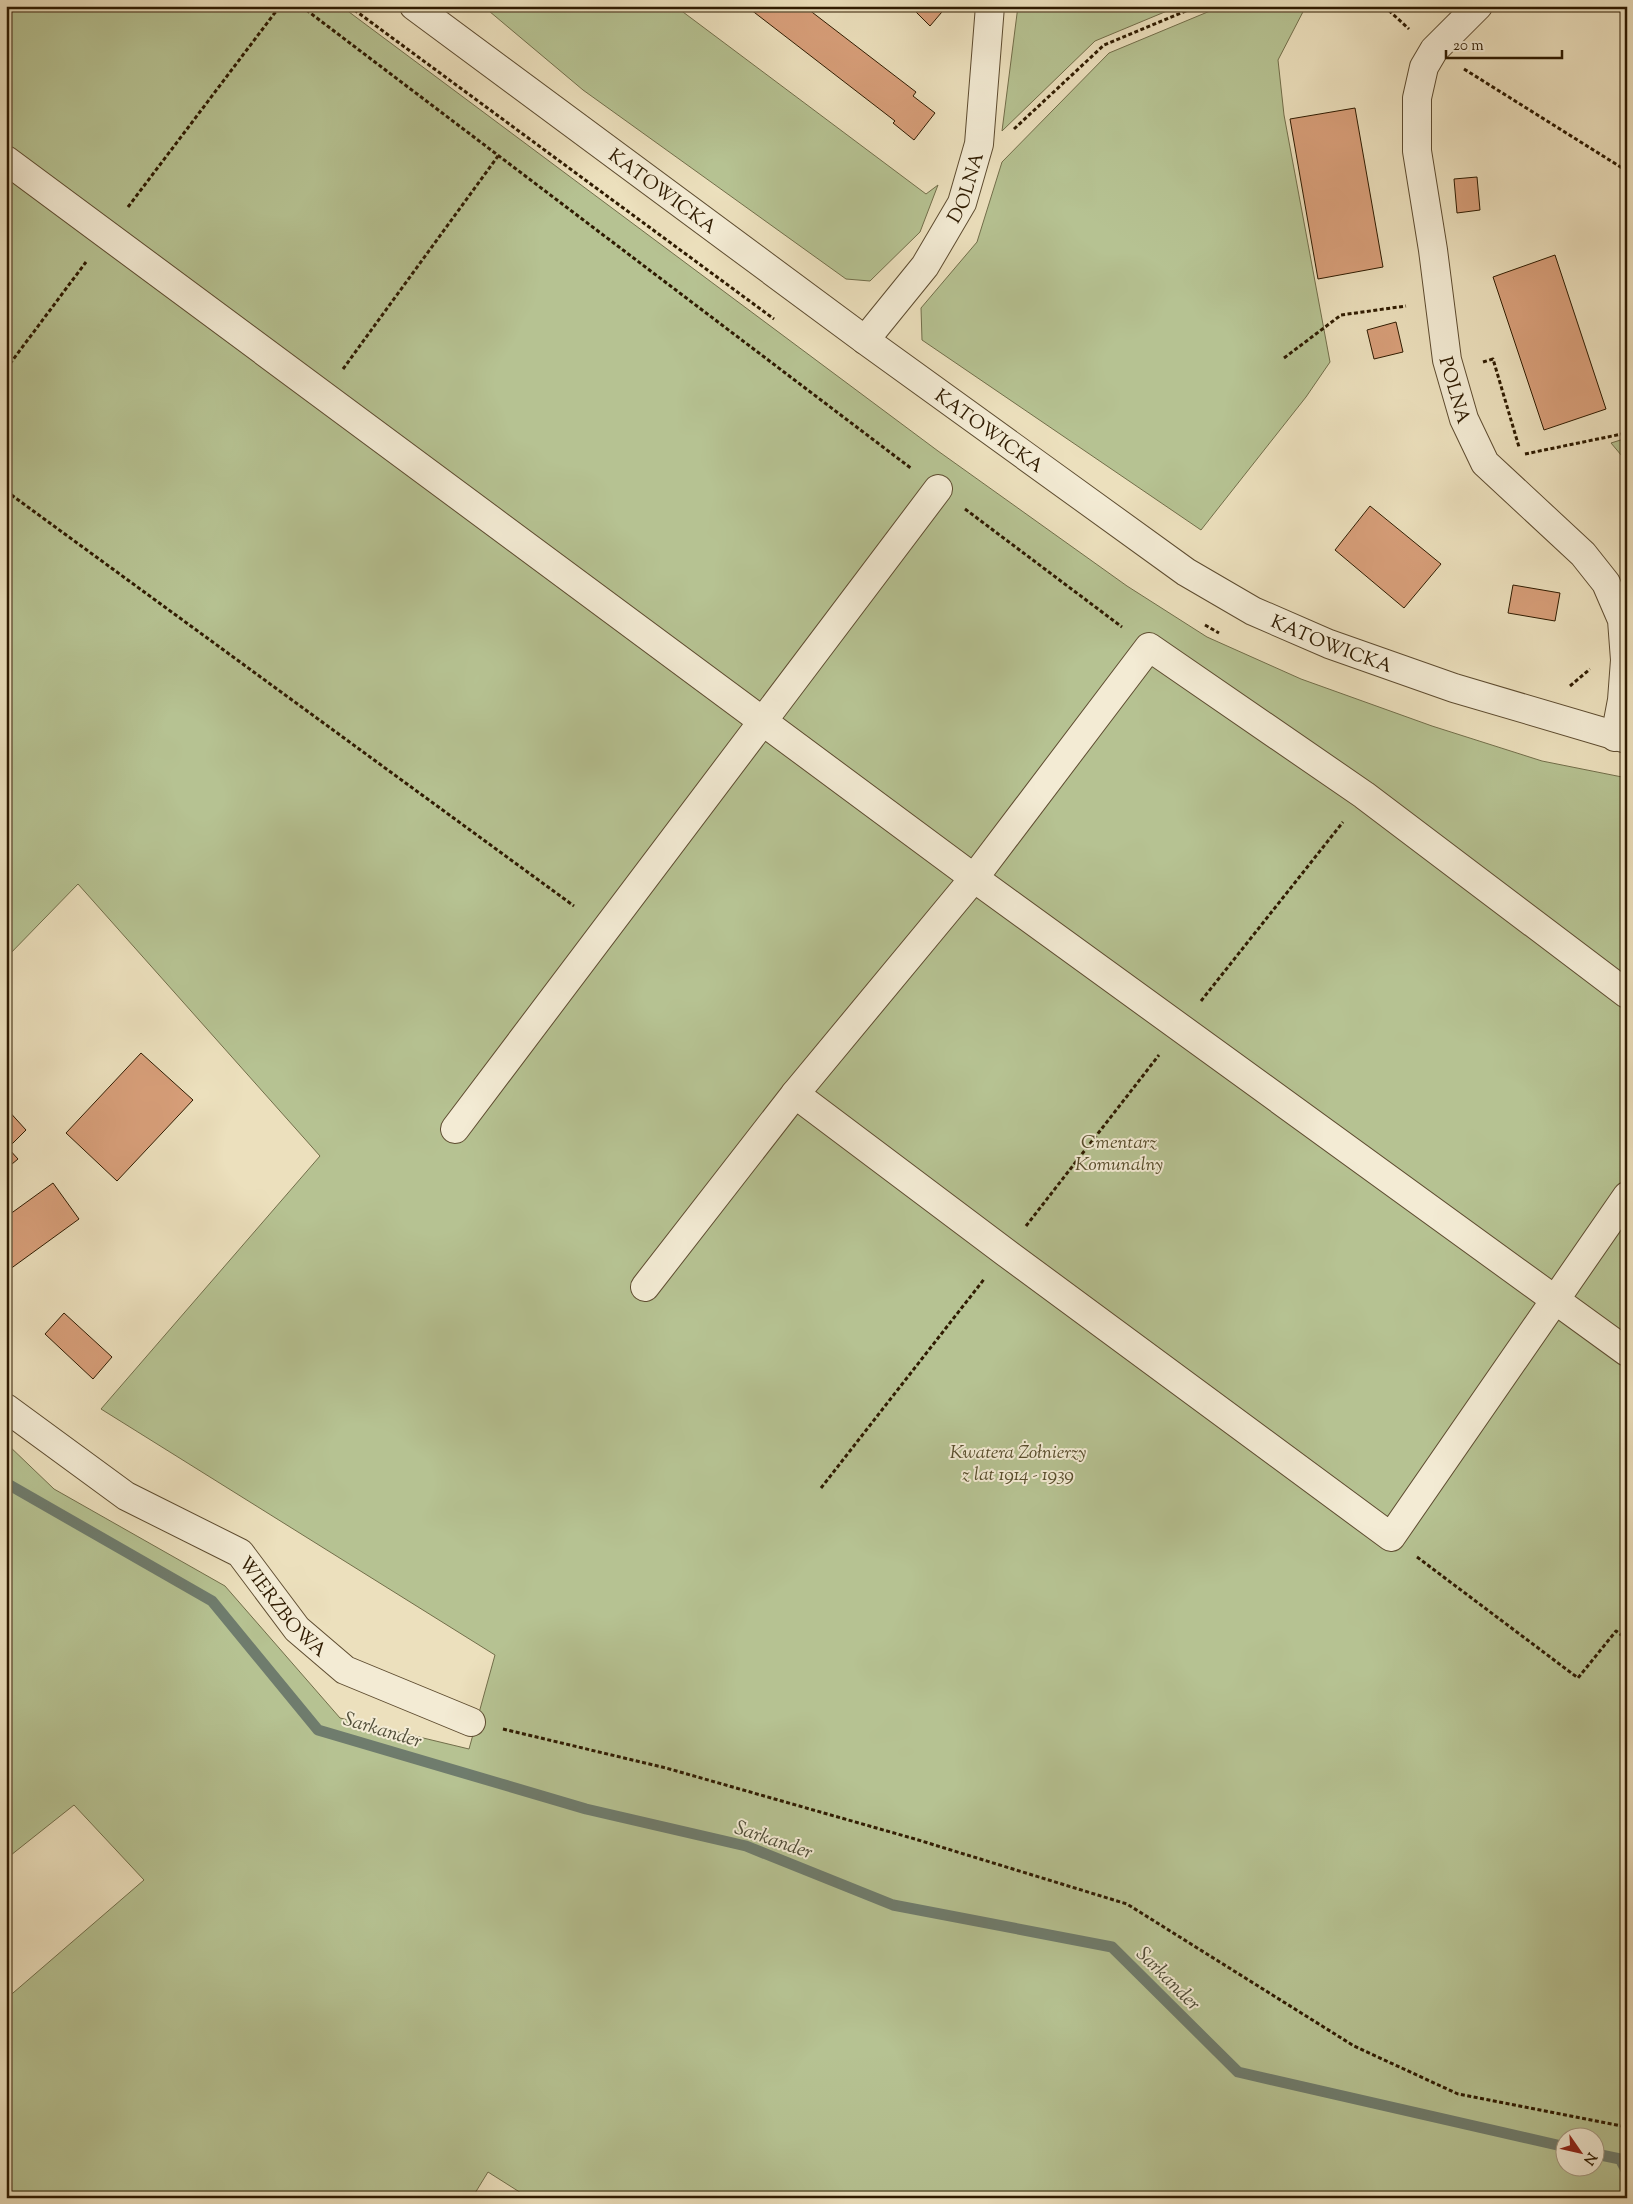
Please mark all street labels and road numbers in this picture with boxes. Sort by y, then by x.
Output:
street label: KATOWICKA [602,143,722,242]
street label: DOLNA [942,149,992,229]
street label: POLNA [1431,354,1476,428]
street label: KATOWICKA [928,384,1049,481]
street label: KATOWICKA [1266,609,1396,681]
street label: WIERZBOWA [231,1551,332,1665]

